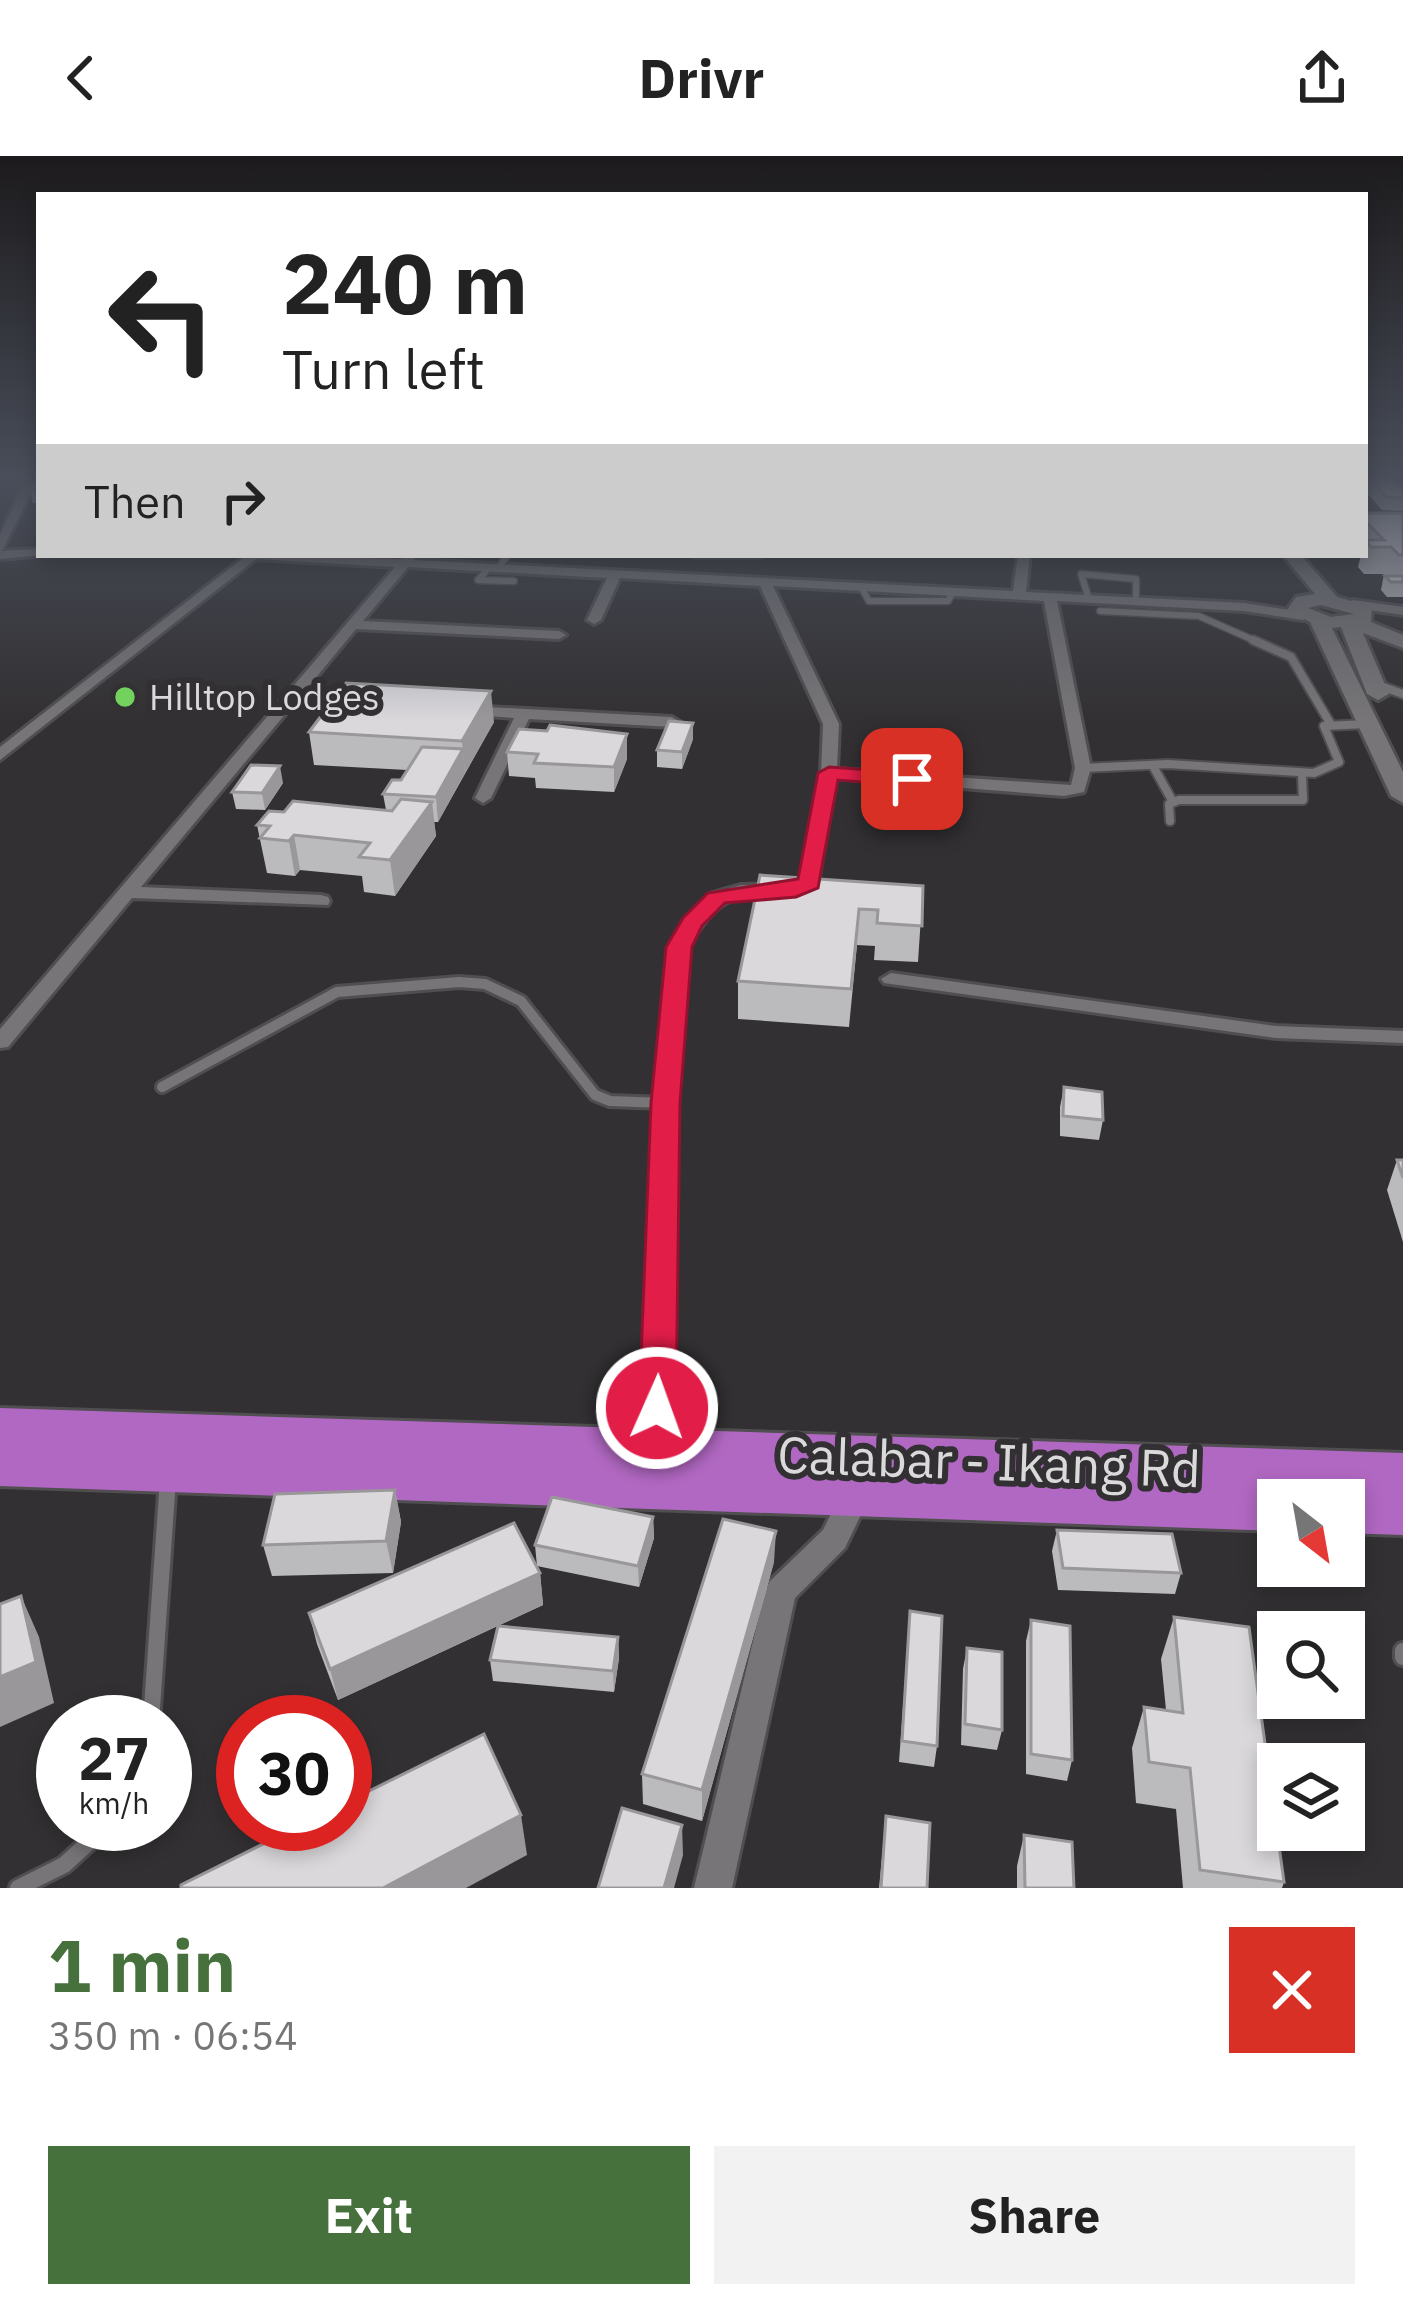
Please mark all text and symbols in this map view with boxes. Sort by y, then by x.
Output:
text: Drivr [639,43,764,113]
icon: back [48,45,114,111]
icon: share [1289,45,1355,111]
text: 240 m [282,228,528,337]
icon: left [84,240,240,396]
text: Turn left [282,334,485,404]
icon: right [210,468,276,534]
text: Then [84,472,186,530]
place label: Hilltop Lodges [149,673,380,720]
marker: Hilltop Lodges [112,684,138,710]
pin [861,728,963,830]
icon: arrive [879,746,945,812]
position arrow [594,1345,720,1471]
street label: Calabar - Ikang Rd [776,1421,1202,1501]
north arrow [1257,1479,1365,1587]
map controls [1257,1479,1365,1851]
button: search [1257,1611,1365,1719]
speed limit sign: 30 [216,1695,372,1851]
text: 27 [78,1718,150,1797]
button: layers [1257,1743,1365,1851]
text: km/h [79,1783,149,1822]
text: 1 min [48,1918,236,2012]
button: close [1229,1927,1355,2053]
text: 350 m · 06:54 [48,2010,298,2061]
button: Exit [48,2146,690,2284]
button: Share [714,2146,1355,2284]

